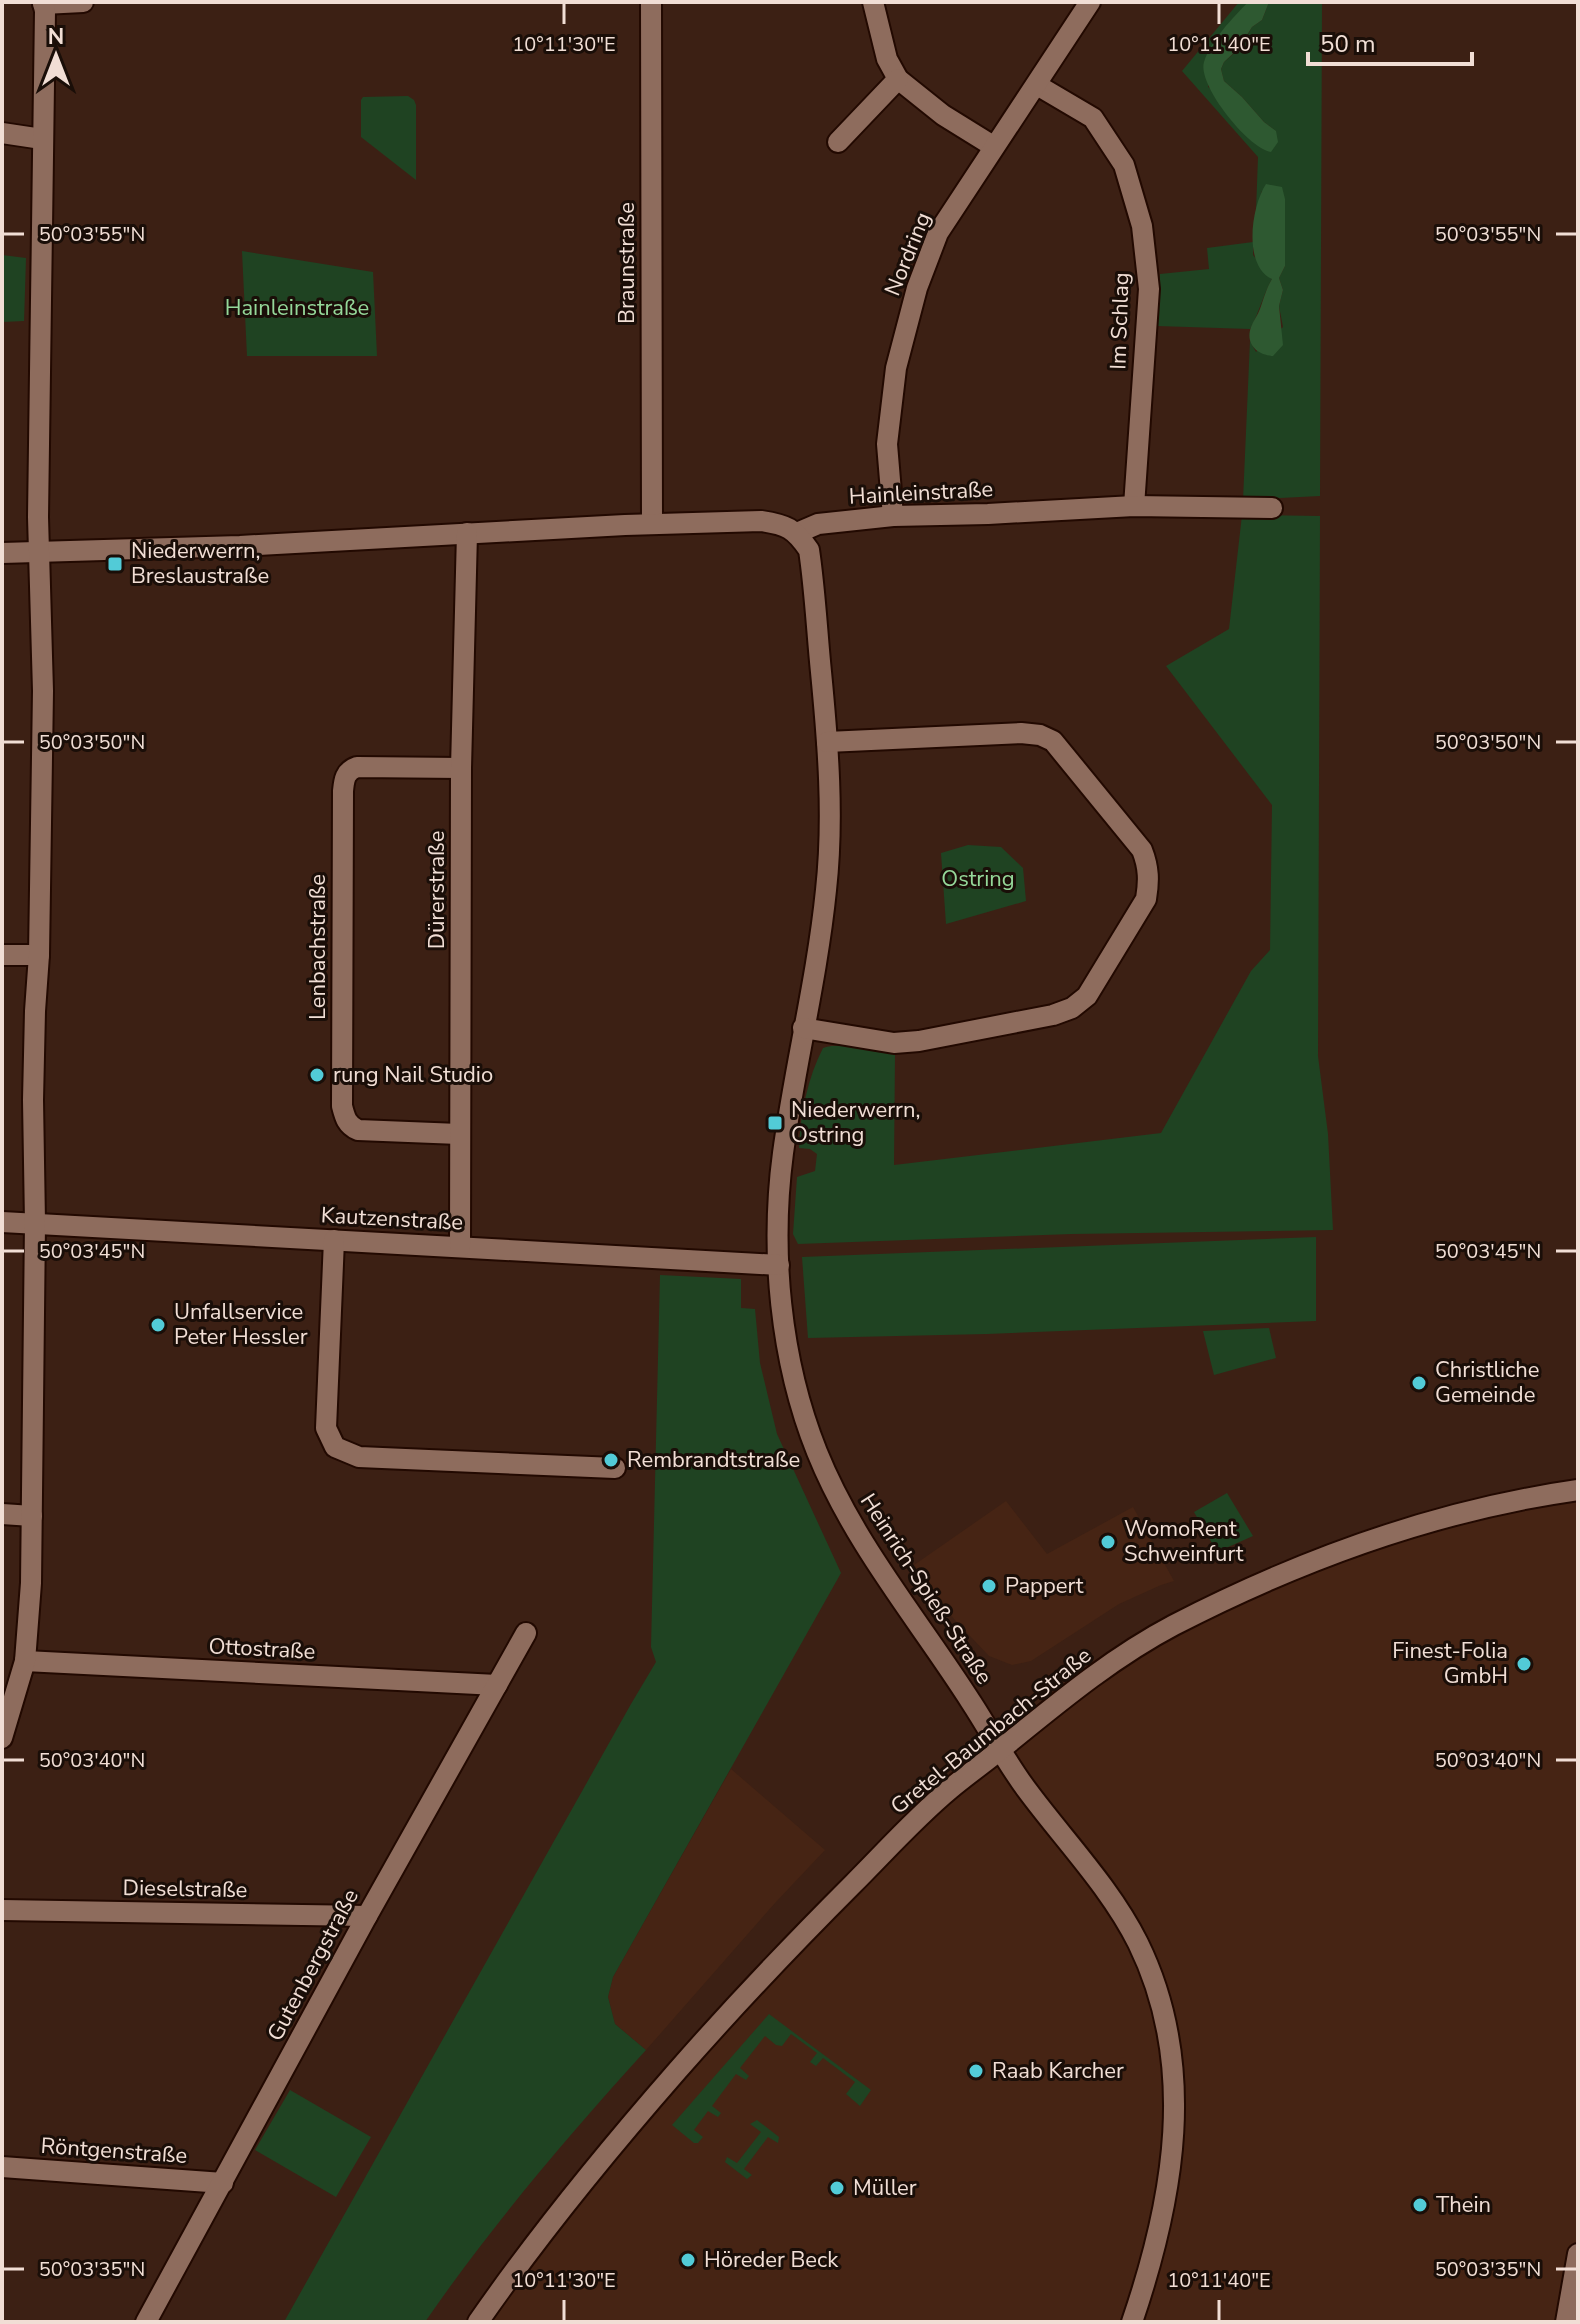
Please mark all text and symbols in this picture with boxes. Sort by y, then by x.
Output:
north arrow [16,16,96,96]
scale bar [1308,16,1472,66]
text: N [48,22,64,52]
text: 50 m [1320,28,1376,60]
text: 10°11'30"E [512,31,616,58]
text: 10°11'40"E [1167,31,1271,58]
street label: Braunstraße [612,202,642,324]
street label: Nordring [878,208,938,300]
text: 50°03'55"N [39,221,145,248]
text: 50°03'55"N [1435,221,1541,248]
street label: Im Schlag [1103,272,1137,370]
park label: Hainleinstraße [225,293,369,323]
street label: Hainleinstraße [848,474,994,512]
place label: Niederwerrn, Breslaustraße [131,536,269,591]
marker: Niederwerrn, Breslaustraße [106,555,124,573]
text: 50°03'50"N [39,729,145,756]
text: 50°03'50"N [1435,729,1541,756]
street label: Dürerstraße [422,831,452,949]
park label: Ostring [941,864,1015,894]
street label: Lenbachstraße [303,874,333,1020]
place label: rung Nail Studio [333,1060,493,1090]
marker: rung Nail Studio [308,1066,326,1084]
place label: Niederwerrn, Ostring [791,1095,920,1150]
marker: Niederwerrn, Ostring [766,1114,784,1132]
street label: Kautzenstraße [320,1200,464,1238]
text: 50°03'45"N [39,1238,145,1265]
text: 50°03'45"N [1435,1238,1541,1265]
place label: Unfallservice Peter Hessler [174,1297,308,1352]
marker: Unfallservice Peter Hessler [149,1316,167,1334]
place label: Christliche Gemeinde [1435,1355,1539,1410]
marker: Christliche Gemeinde [1410,1374,1428,1392]
place label: Rembrandtstraße [627,1445,800,1475]
marker: Rembrandtstraße [602,1451,620,1469]
street label: Heinrich-Spieß-Straße [853,1488,999,1690]
place label: WomoRent Schweinfurt [1124,1514,1244,1569]
marker: WomoRent Schweinfurt [1099,1533,1117,1551]
place label: Pappert [1005,1571,1084,1601]
marker: Pappert [980,1577,998,1595]
street label: Ottostraße [208,1631,316,1667]
place label: Finest-Folia GmbH [1392,1636,1508,1691]
street label: Gretel-Baumbach-Straße [884,1641,1098,1821]
marker: Finest-Folia GmbH [1515,1655,1533,1673]
text: 50°03'40"N [39,1747,145,1774]
text: 50°03'40"N [1435,1747,1541,1774]
street label: Dieselstraße [122,1873,248,1905]
street label: Gutenbergstraße [260,1884,366,2046]
place label: Raab Karcher [992,2056,1124,2086]
marker: Raab Karcher [967,2062,985,2080]
street label: Röntgenstraße [40,2131,188,2171]
place label: Müller [853,2173,917,2203]
marker: Müller [828,2179,846,2197]
place label: Thein [1436,2190,1491,2220]
marker: Thein [1411,2196,1429,2214]
place label: Höreder Beck [704,2245,839,2275]
marker: Höreder Beck [679,2251,697,2269]
text: 50°03'35"N [39,2256,145,2283]
text: 50°03'35"N [1435,2256,1541,2283]
text: 10°11'30"E [512,2267,616,2294]
text: 10°11'40"E [1167,2267,1271,2294]

